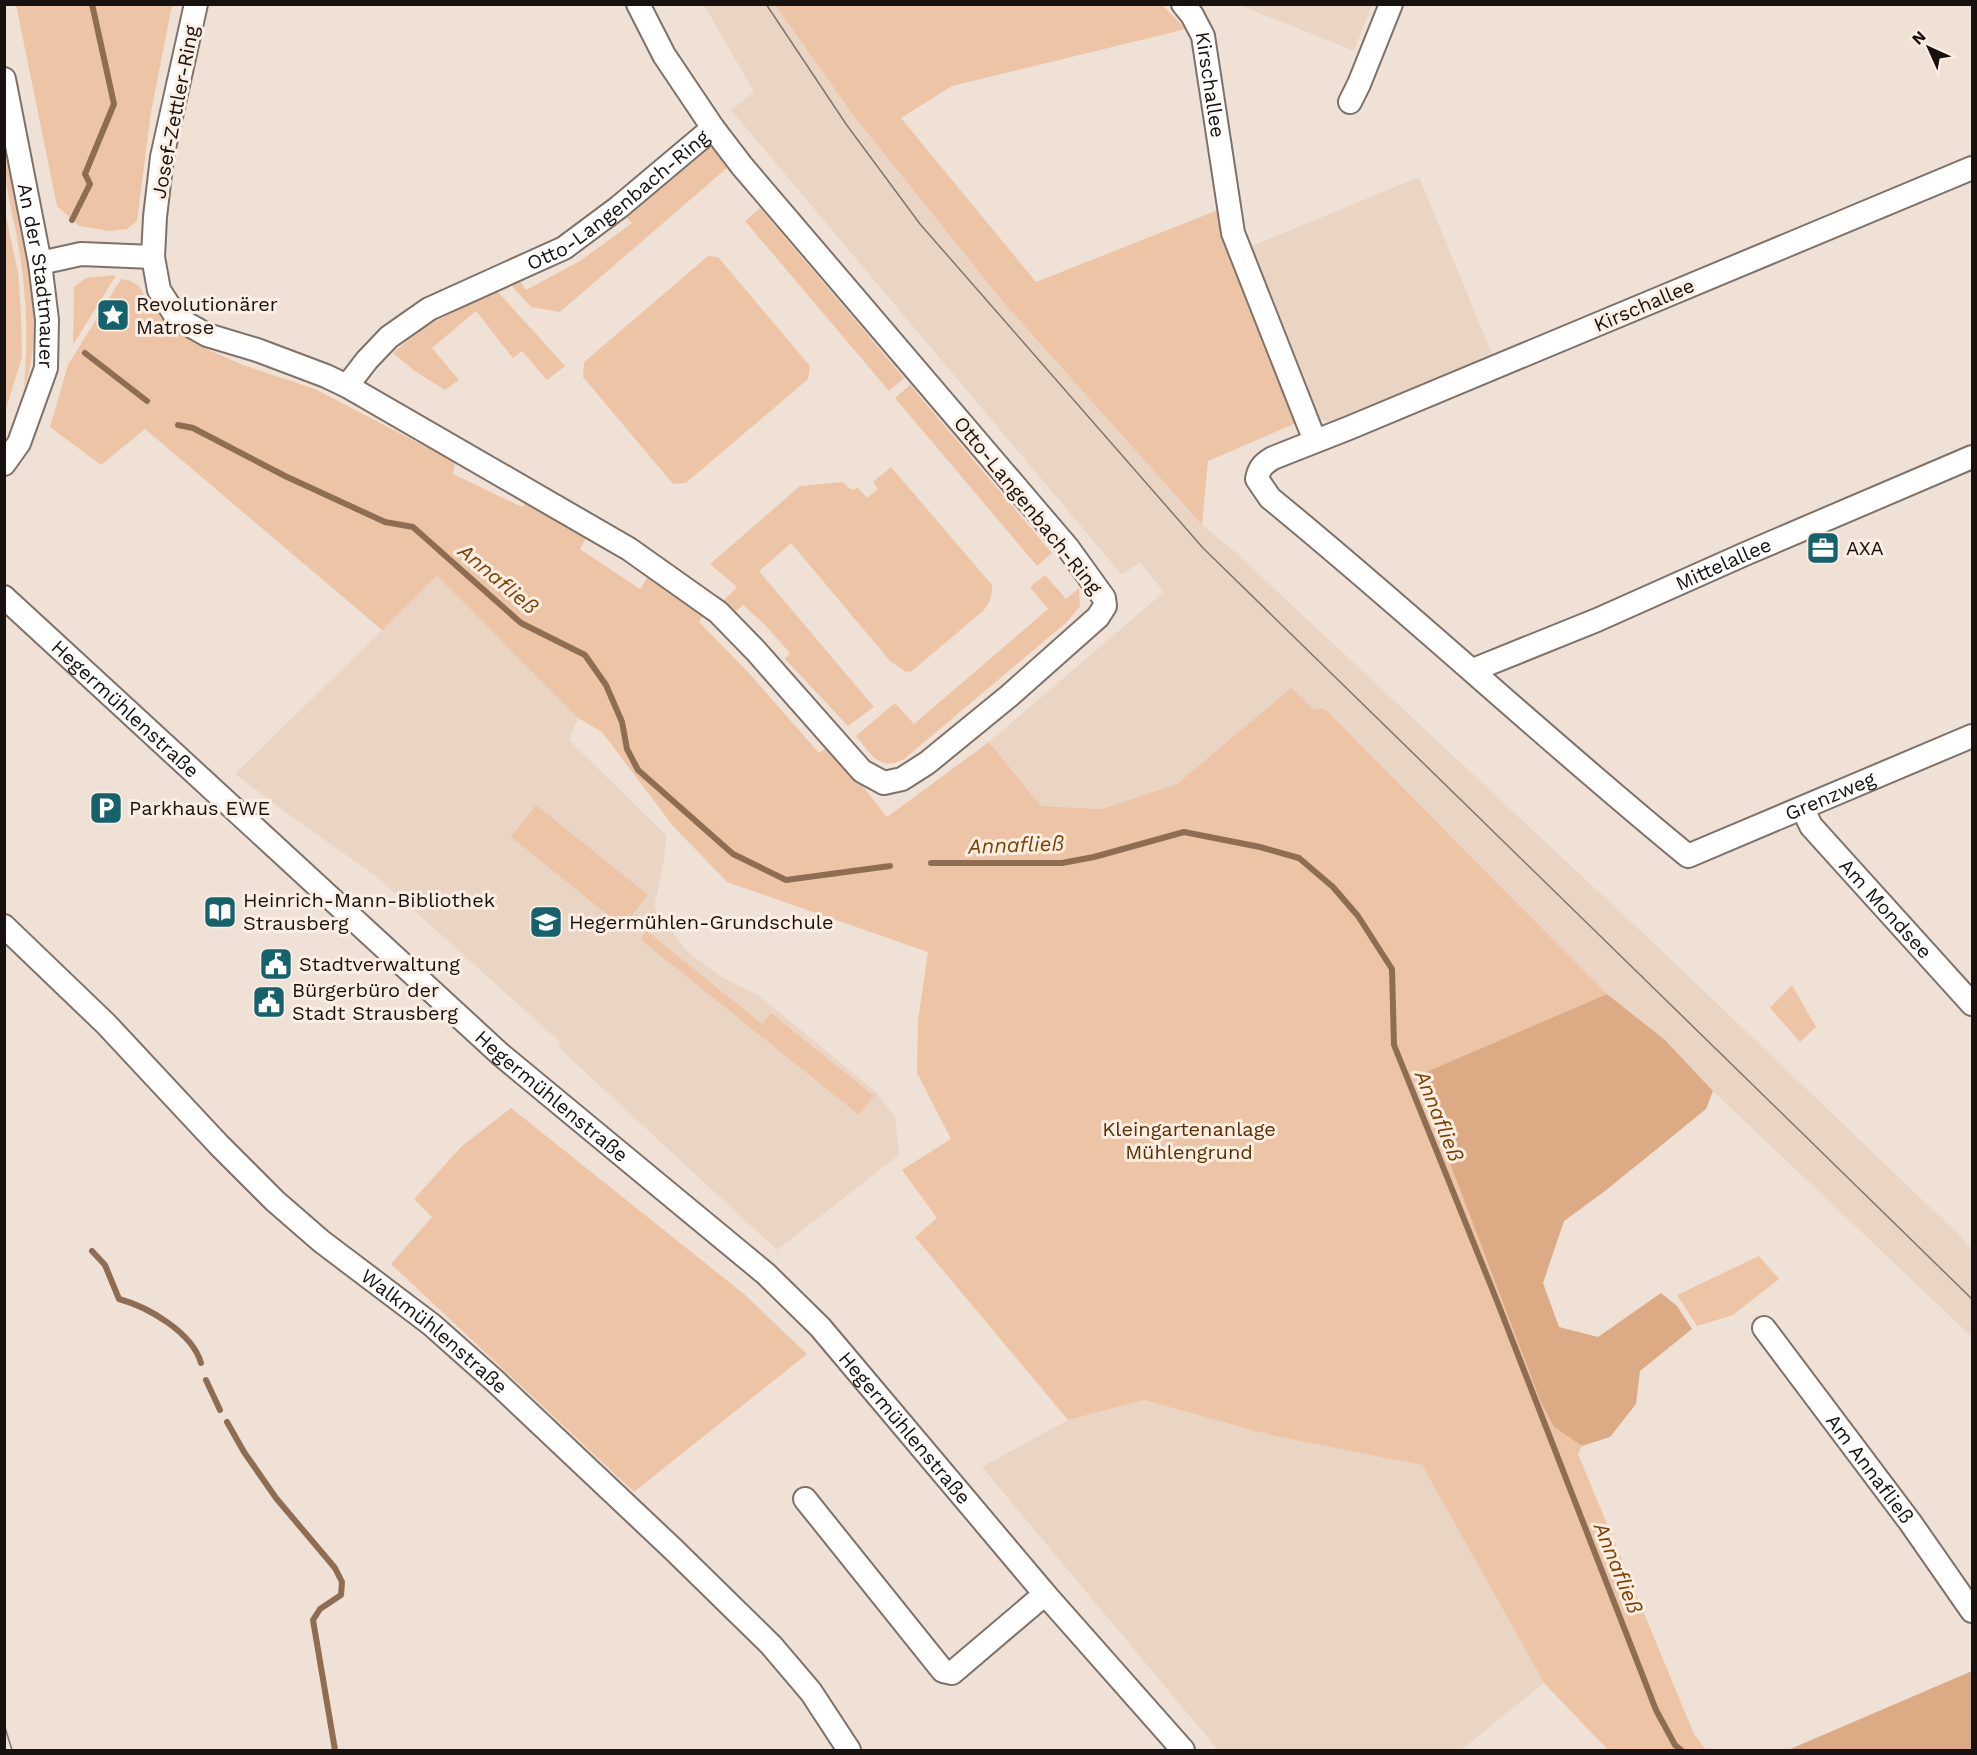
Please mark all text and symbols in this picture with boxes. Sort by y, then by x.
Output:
north arrow [1899,18,1959,78]
street label: Josef-Zettler-Ring [146,23,204,201]
text: N [1908,27,1930,49]
street label: Kirschallee [1190,30,1230,139]
street label: Otto-Langenbach-Ring [523,124,714,275]
street label: An der Stadtmauer [13,181,60,369]
street label: Kirschallee [1590,273,1698,337]
place label: Revolutionärer Matrose [136,292,278,339]
place icon: Revolutionärer Matrose [95,297,131,333]
street label: Otto-Langenbach-Ring [949,411,1107,599]
office icon: AXA [1805,530,1841,566]
street label: Mittelallee [1672,532,1775,595]
place label: AXA [1846,536,1884,560]
water label: Annafließ [453,538,543,619]
street label: Hegermühlenstraße [46,635,204,783]
street label: Grenzweg [1781,766,1879,826]
parking icon: Parkhaus EWE [88,790,124,826]
place label: Parkhaus EWE [129,796,270,820]
water label: Annafließ [967,830,1065,859]
street label: Am Mondsee [1834,853,1937,963]
place label: Heinrich-Mann-Bibliothek Strausberg [243,888,495,935]
library icon: Heinrich-Mann-Bibliothek Strausberg [202,894,238,930]
school or university icon: Hegermühlen-Grundschule [528,904,564,940]
place label: Hegermühlen-Grundschule [569,910,833,934]
public building icon: Stadtverwaltung [258,946,294,982]
place label: Stadtverwaltung [299,952,460,976]
place label: Bürgerbüro der Stadt Strausberg [292,978,458,1025]
public building icon: Bürgerbüro der Stadt Strausberg [251,984,287,1020]
street label: Hegermühlenstraße [470,1025,633,1167]
water label: Annafließ [1410,1066,1469,1165]
park label: Kleingartenanlage Mühlengrund [1102,1117,1276,1164]
street label: Walkmühlenstraße [356,1264,513,1399]
street label: Hegermühlenstraße [834,1346,976,1509]
street label: Am Annafließ [1821,1409,1919,1528]
water label: Annafließ [1589,1518,1648,1617]

